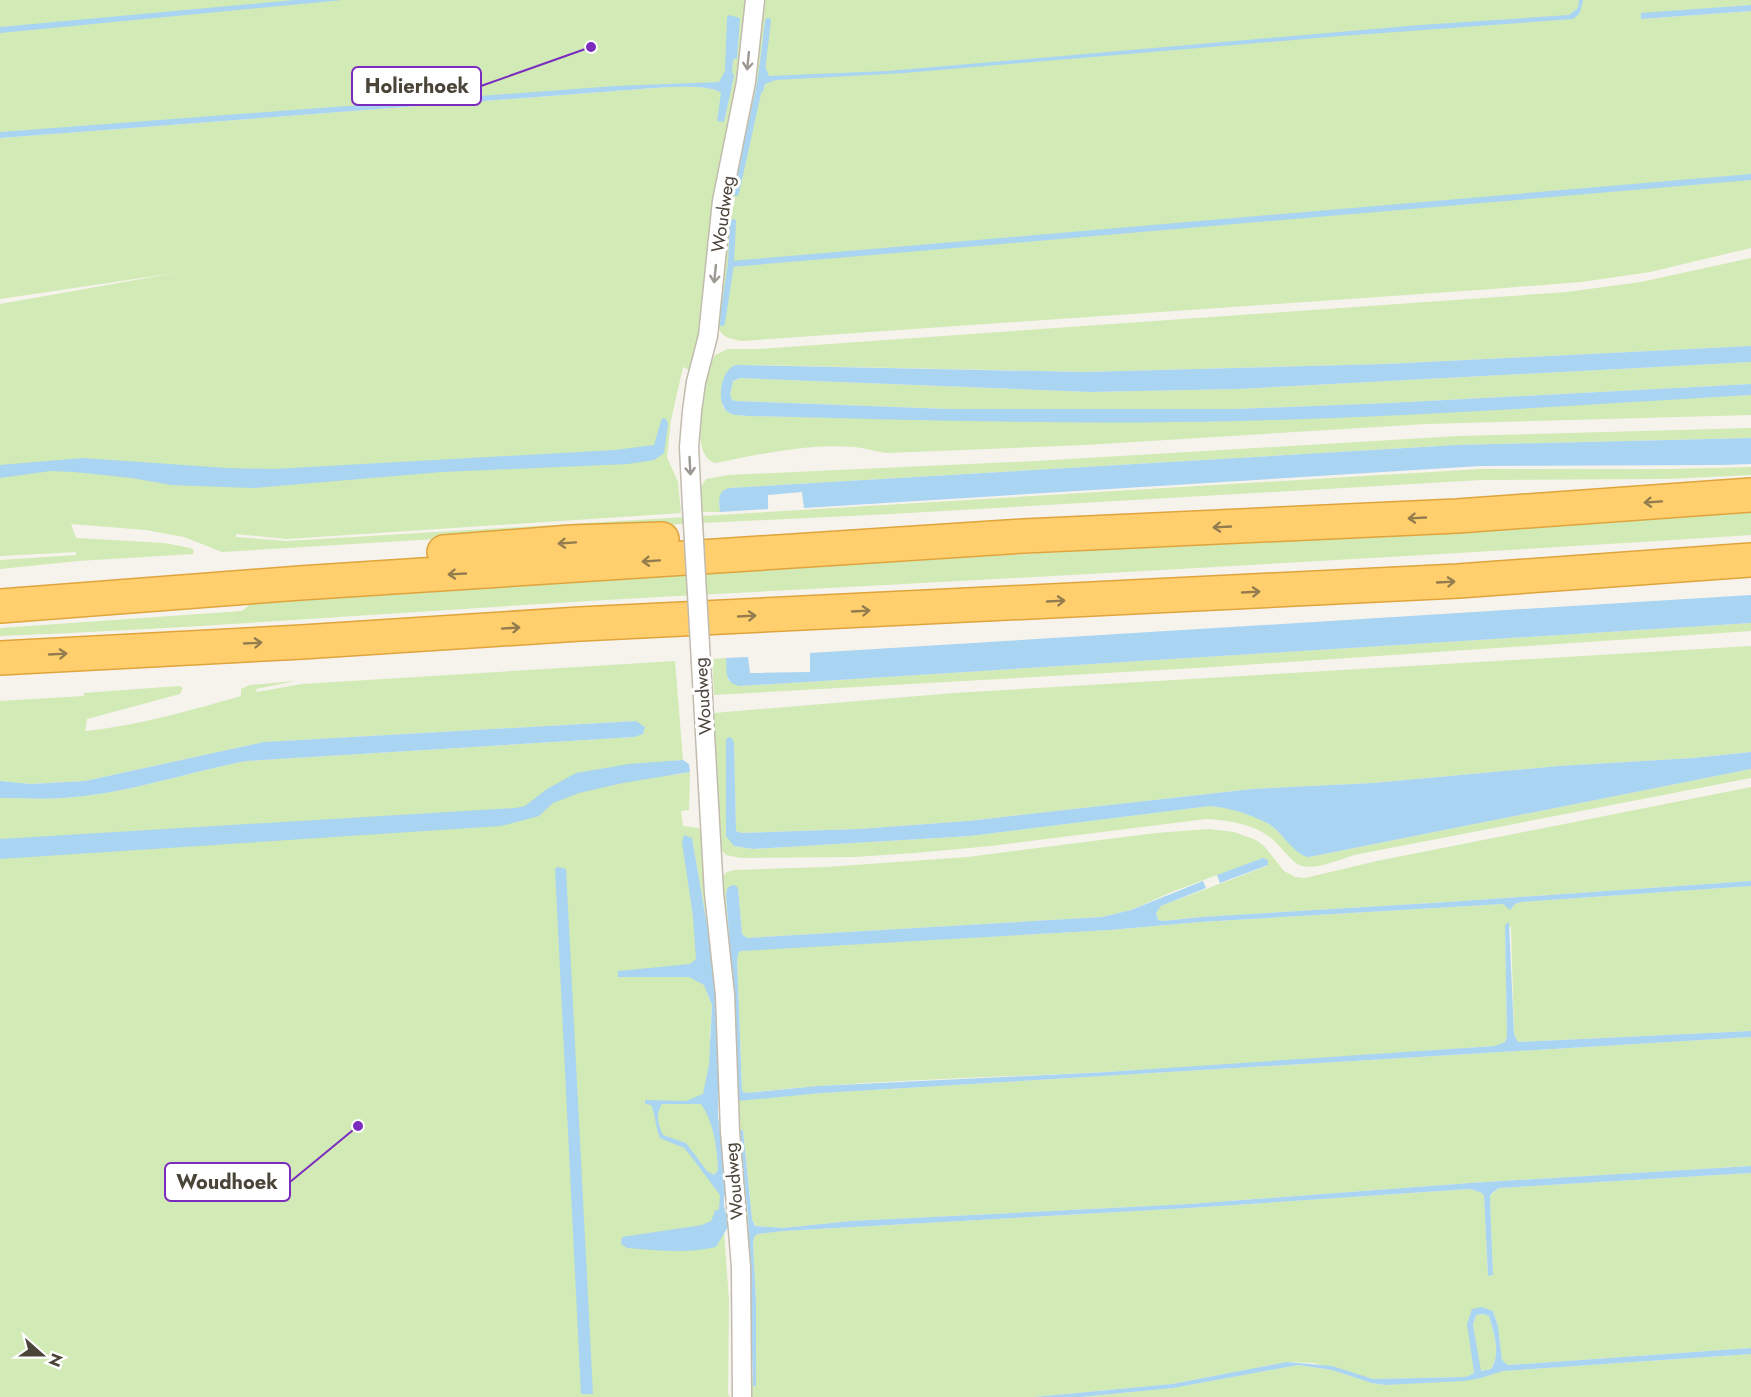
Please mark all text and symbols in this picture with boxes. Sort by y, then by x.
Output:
one-way arrow [742,50,753,70]
callout: Holierhoek [352,67,481,105]
text: Holierhoek [365,72,470,101]
street label: Woudweg [705,174,741,254]
one-way arrow [709,263,720,283]
one-way arrow [685,456,696,476]
one-way arrow [1644,497,1664,508]
one-way arrow [1407,512,1427,523]
one-way arrow [1212,521,1232,532]
one-way arrow [557,538,577,549]
one-way arrow [642,556,662,567]
one-way arrow [447,569,467,580]
one-way arrow [1435,576,1455,587]
one-way arrow [1240,586,1260,597]
one-way arrow [1046,596,1066,607]
one-way arrow [851,605,871,616]
one-way arrow [737,611,757,622]
one-way arrow [500,623,520,634]
one-way arrow [243,638,263,649]
one-way arrow [48,649,68,660]
street label: Woudweg [687,656,719,736]
street label: Woudweg [718,1141,750,1221]
callout: Woudhoek [165,1163,290,1201]
text: Woudhoek [176,1168,278,1197]
north arrow [12,1325,72,1385]
text: N [43,1350,69,1370]

